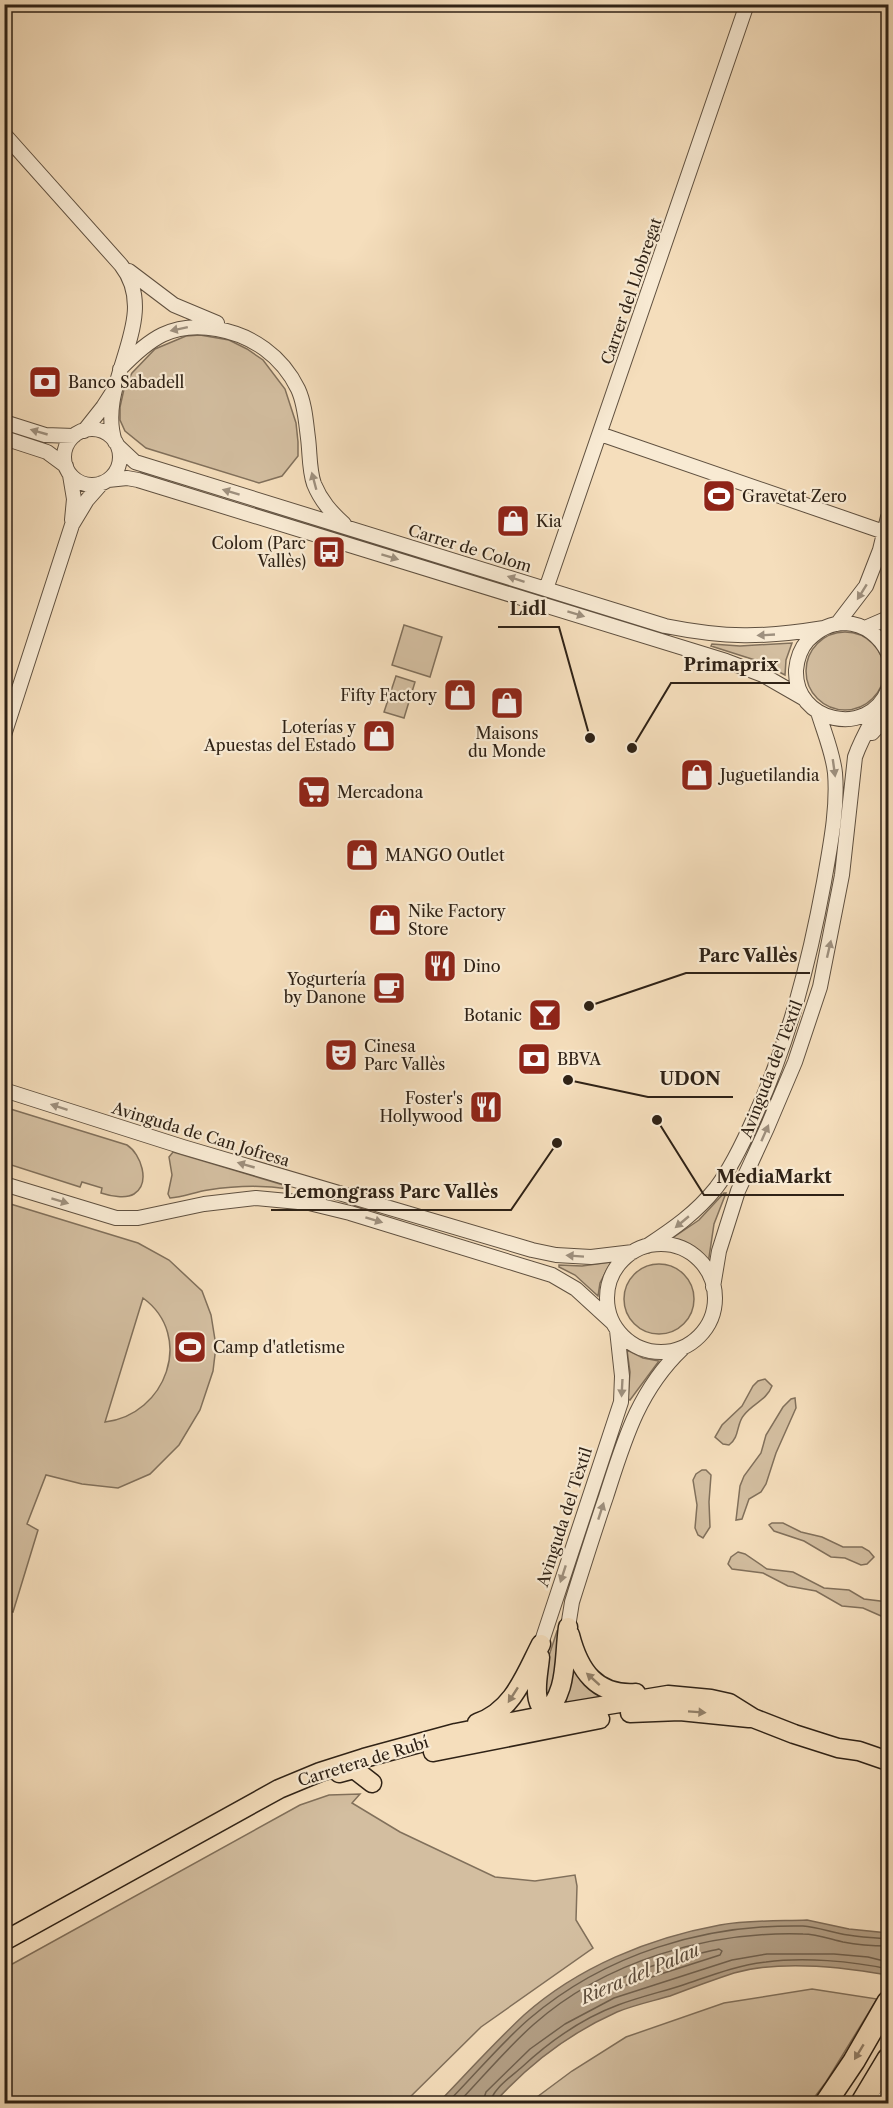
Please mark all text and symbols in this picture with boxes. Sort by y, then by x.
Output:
street label: Carrer del Llobregat [596,215,666,367]
one-way arrow [170,325,189,334]
bank icon: Banco Sabadell [27,364,63,400]
place label: Banco Sabadell [68,372,185,392]
one-way arrow [30,427,48,437]
one-way arrow [309,472,319,490]
sports icon: Gravetat Zero [701,478,737,514]
place label: Gravetat Zero [742,486,847,506]
one-way arrow [222,487,240,496]
shop icon: Kia [495,503,531,539]
place label: Kia [536,511,562,531]
street label: Carrer de Colom [406,520,534,576]
place label: Colom (Parc Vallès) [212,533,306,571]
bus stop icon: Colom (Parc Vallès) [311,534,347,570]
one-way arrow [381,553,399,562]
one-way arrow [507,574,525,584]
one-way arrow [857,584,868,600]
callout: Lidl [498,591,559,627]
text: Lidl [509,598,547,620]
one-way arrow [567,610,585,619]
one-way arrow [756,631,775,640]
callout: Primaprix [671,647,790,683]
text: Primaprix [684,654,779,676]
shop icon: Fifty Factory [442,677,478,713]
place label: Fifty Factory [340,685,438,705]
shop icon: Maisons du Monde [489,685,525,721]
place label: Loterías y Apuestas del Estado [203,717,357,755]
shop icon: Loterías y Apuestas del Estado [361,718,397,754]
place label: Maisons du Monde [468,723,546,761]
shop icon: Juguetilandia [679,757,715,793]
one-way arrow [829,759,838,778]
place label: Juguetilandia [717,765,820,785]
supermarket icon: Mercadona [296,774,332,810]
place label: Mercadona [337,782,424,802]
shop icon: MANGO Outlet [344,837,380,873]
place label: MANGO Outlet [385,845,505,865]
place label: Nike Factory Store [408,901,507,939]
shop icon: Nike Factory Store [367,902,403,938]
callout: Parc Vallès [686,937,810,973]
one-way arrow [824,940,834,958]
text: Parc Vallès [698,945,798,967]
restaurant icon: Dino [422,948,458,984]
place label: Dino [463,956,501,976]
place label: Yogurtería by Danone [284,969,367,1007]
cafe icon: Yogurtería by Danone [371,970,407,1006]
bar icon: Botanic [527,997,563,1033]
street label: Avinguda del Tèxtil [735,997,807,1142]
place label: Botanic [464,1005,522,1025]
place label: Cinesa Parc Vallès [364,1036,445,1074]
theatre icon: Cinesa Parc Vallès [323,1037,359,1073]
bank icon: BBVA [516,1041,552,1077]
place label: BBVA [557,1049,602,1069]
callout: UDON [648,1061,733,1097]
text: UDON [659,1068,721,1090]
place label: Foster's Hollywood [379,1088,463,1126]
restaurant icon: Foster's Hollywood [468,1089,504,1125]
street label: Avinguda de Can Jofresa [109,1097,293,1171]
one-way arrow [50,1102,68,1112]
one-way arrow [761,1124,770,1142]
callout: MediaMarkt [704,1159,844,1195]
one-way arrow [237,1160,255,1169]
text: MediaMarkt [716,1166,832,1188]
callout: Lemongrass Parc Vallès [271,1174,511,1210]
text: Lemongrass Parc Vallès [284,1181,498,1203]
one-way arrow [51,1197,69,1206]
one-way arrow [674,1215,690,1228]
one-way arrow [365,1216,383,1225]
one-way arrow [565,1251,584,1261]
sports icon: Camp d'atletisme [172,1329,208,1365]
place label: Camp d'atletisme [213,1337,345,1357]
one-way arrow [617,1379,626,1398]
street label: Avinguda del Tèxtil [532,1444,596,1590]
one-way arrow [597,1502,607,1520]
one-way arrow [558,1565,567,1583]
one-way arrow [585,1672,600,1686]
one-way arrow [507,1686,519,1702]
one-way arrow [687,1707,706,1717]
street label: Carretera de Rubí [295,1732,431,1790]
water label: Riera del Palau [575,1939,703,2010]
one-way arrow [853,2044,864,2060]

